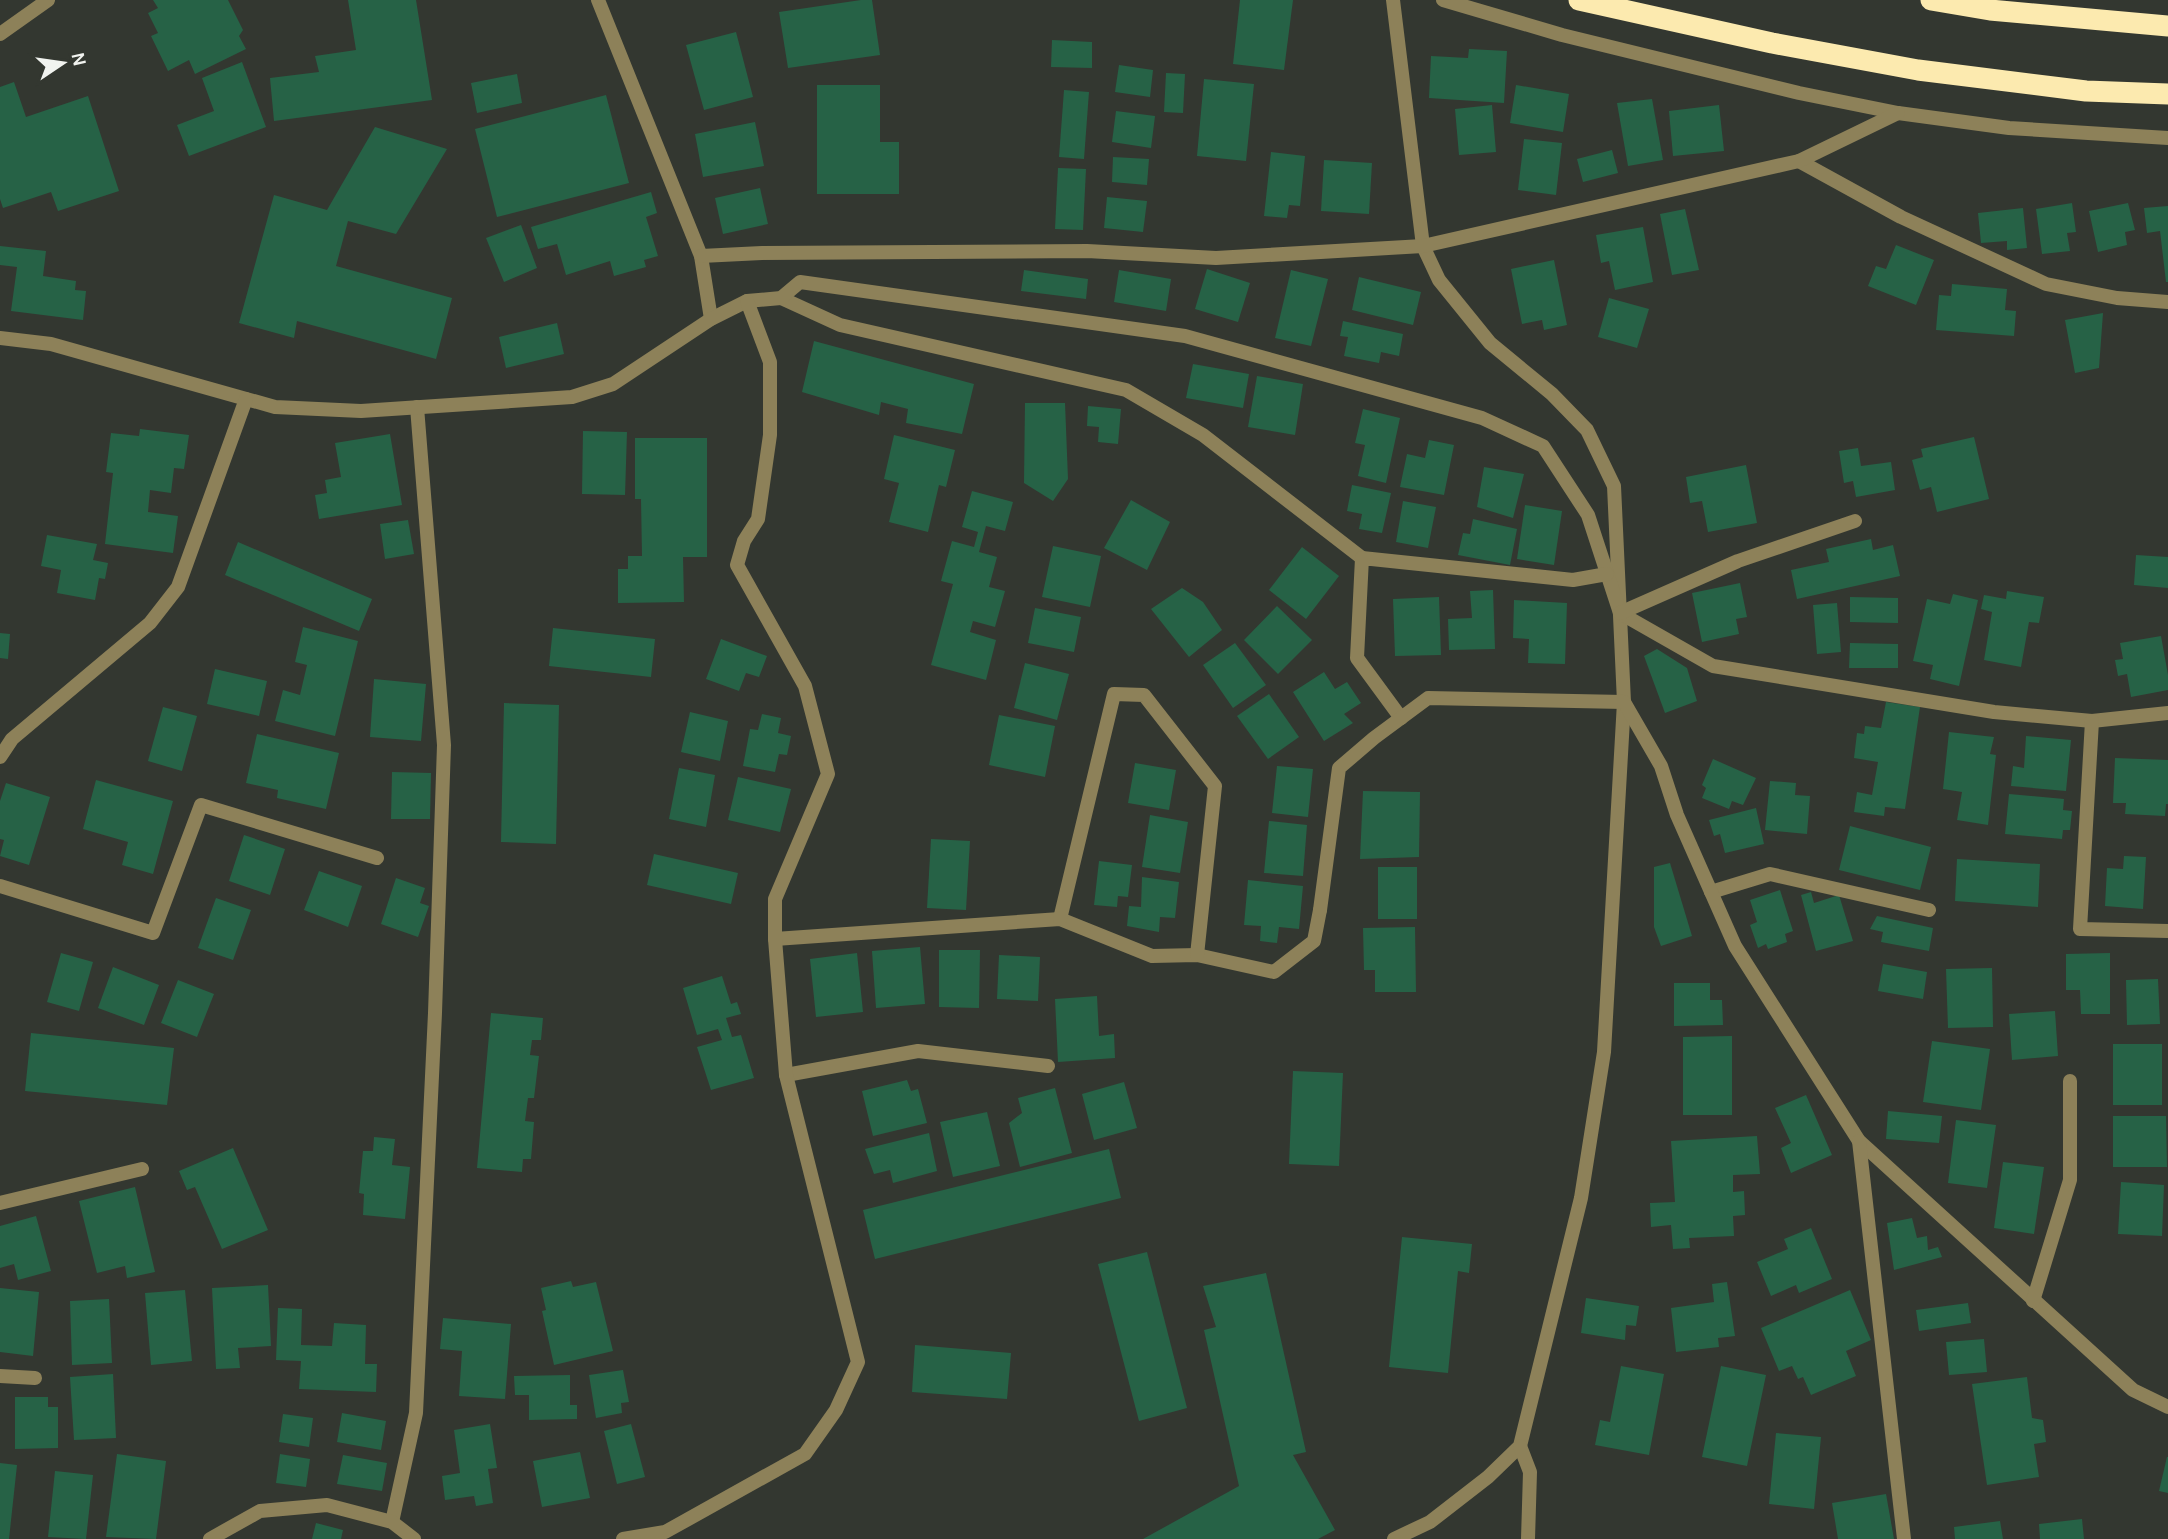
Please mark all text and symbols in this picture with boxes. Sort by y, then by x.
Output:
north arrow [28,28,98,98]
text: N [66,50,91,69]

